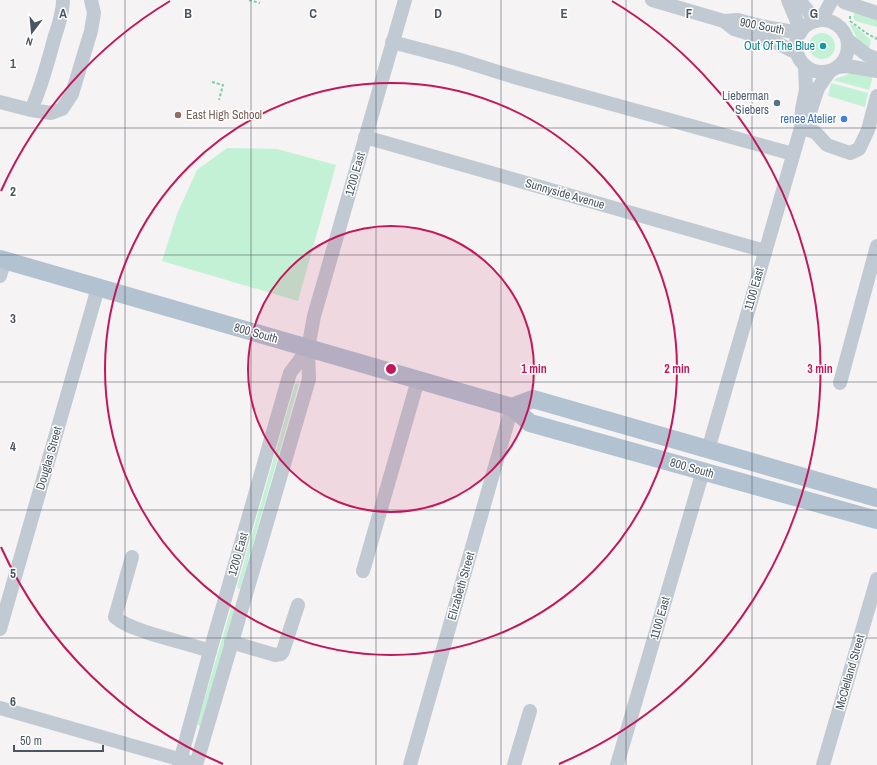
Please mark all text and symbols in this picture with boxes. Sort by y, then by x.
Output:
text: A [59,5,67,22]
text: B [184,5,192,22]
text: C [309,5,317,22]
text: D [434,5,442,22]
text: E [560,5,568,22]
text: F [686,5,693,22]
text: G [810,5,818,22]
north arrow [12,12,52,52]
street label: 900 South [738,14,786,38]
text: N [24,34,34,49]
place label: Out Of The Blue [744,38,815,54]
marker: Out Of The Blue [818,41,828,51]
text: 1 [10,55,16,72]
place label: Lieberman Siebers [722,88,769,118]
marker: Lieberman Siebers [772,98,782,108]
place label: East High School [186,107,262,123]
marker: East High School [173,110,183,120]
place label: renee Atelier [780,111,837,127]
marker: renee Atelier [839,114,849,124]
street label: 1200 East [341,150,369,198]
street label: Sunnyside Avenue [523,175,607,213]
text: 2 [10,183,16,200]
street label: 1100 East [740,266,768,312]
text: 3 [10,310,16,327]
street label: 800 South [232,319,280,347]
text: 1 min [521,361,547,377]
text: 2 min [664,361,690,377]
text: 3 min [807,361,833,377]
centre of rings [384,362,398,376]
street label: Douglas Street [32,424,66,491]
text: 4 [10,438,16,455]
street label: 800 South [668,454,716,482]
street label: 1200 East [224,530,252,578]
street label: Elizabeth Street [444,550,478,622]
text: 5 [10,565,16,582]
street label: 1100 East [646,595,674,641]
street label: McClelland Street [832,632,868,712]
text: 6 [10,693,16,710]
scale bar [14,727,103,753]
text: 50 m [20,733,42,749]

